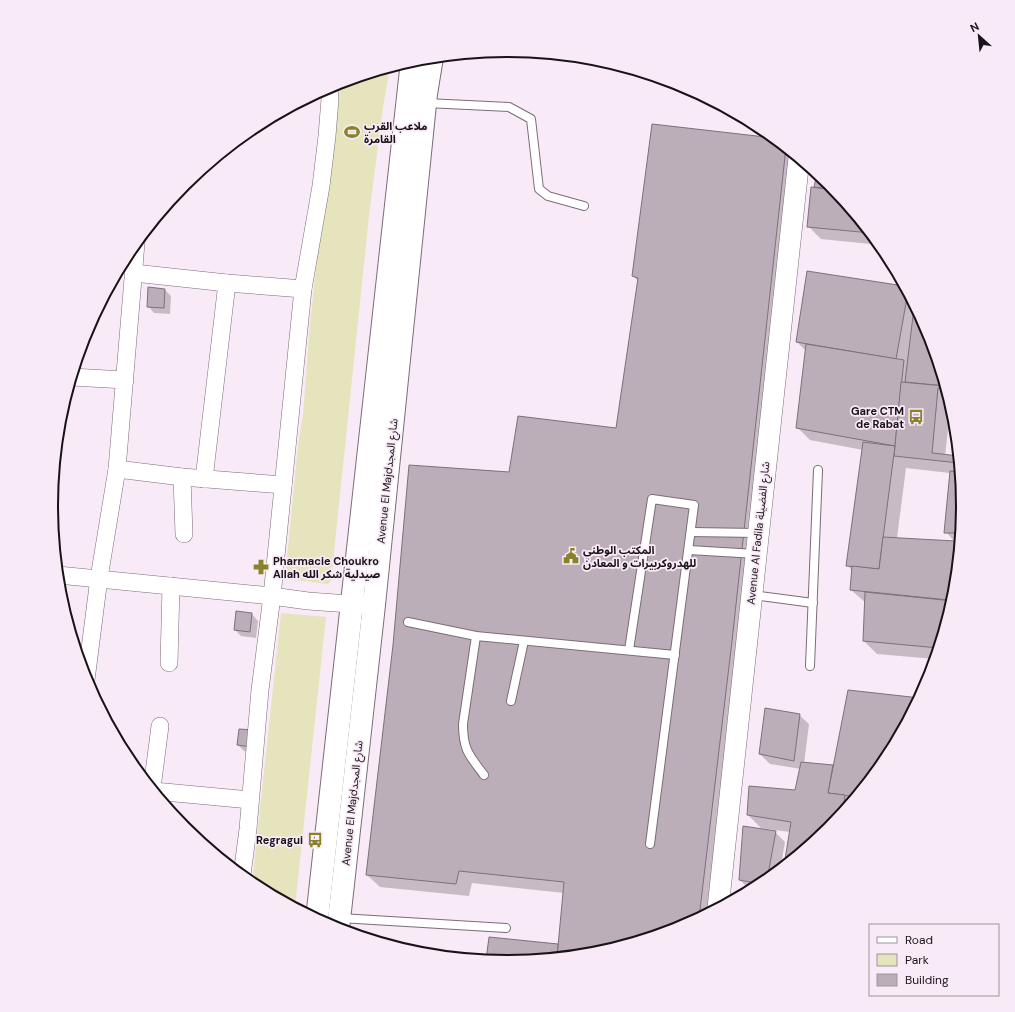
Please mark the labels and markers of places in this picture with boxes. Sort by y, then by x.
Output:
place label: ملاعب القرب القامرة [364,119,427,146]
sports icon: ملاعب القرب القامرة [343,123,361,141]
place label: Gare CTM de Rabat [851,404,904,431]
bus stop icon: Gare CTM de Rabat [907,408,925,426]
place label: المكتب الوطني للهدروكربيرات و المعادن [583,543,696,570]
public building icon: المكتب الوطني للهدروكربيرات و المعادن [562,547,580,565]
place label: Pharmacie Choukro Allah صيدلية شكر الله [273,554,381,581]
pharmacy icon: Pharmacie Choukro Allah صيدلية شكر الله [252,558,270,576]
bus stop icon: Regragui [306,831,324,849]
place label: Regragui [256,833,303,847]

